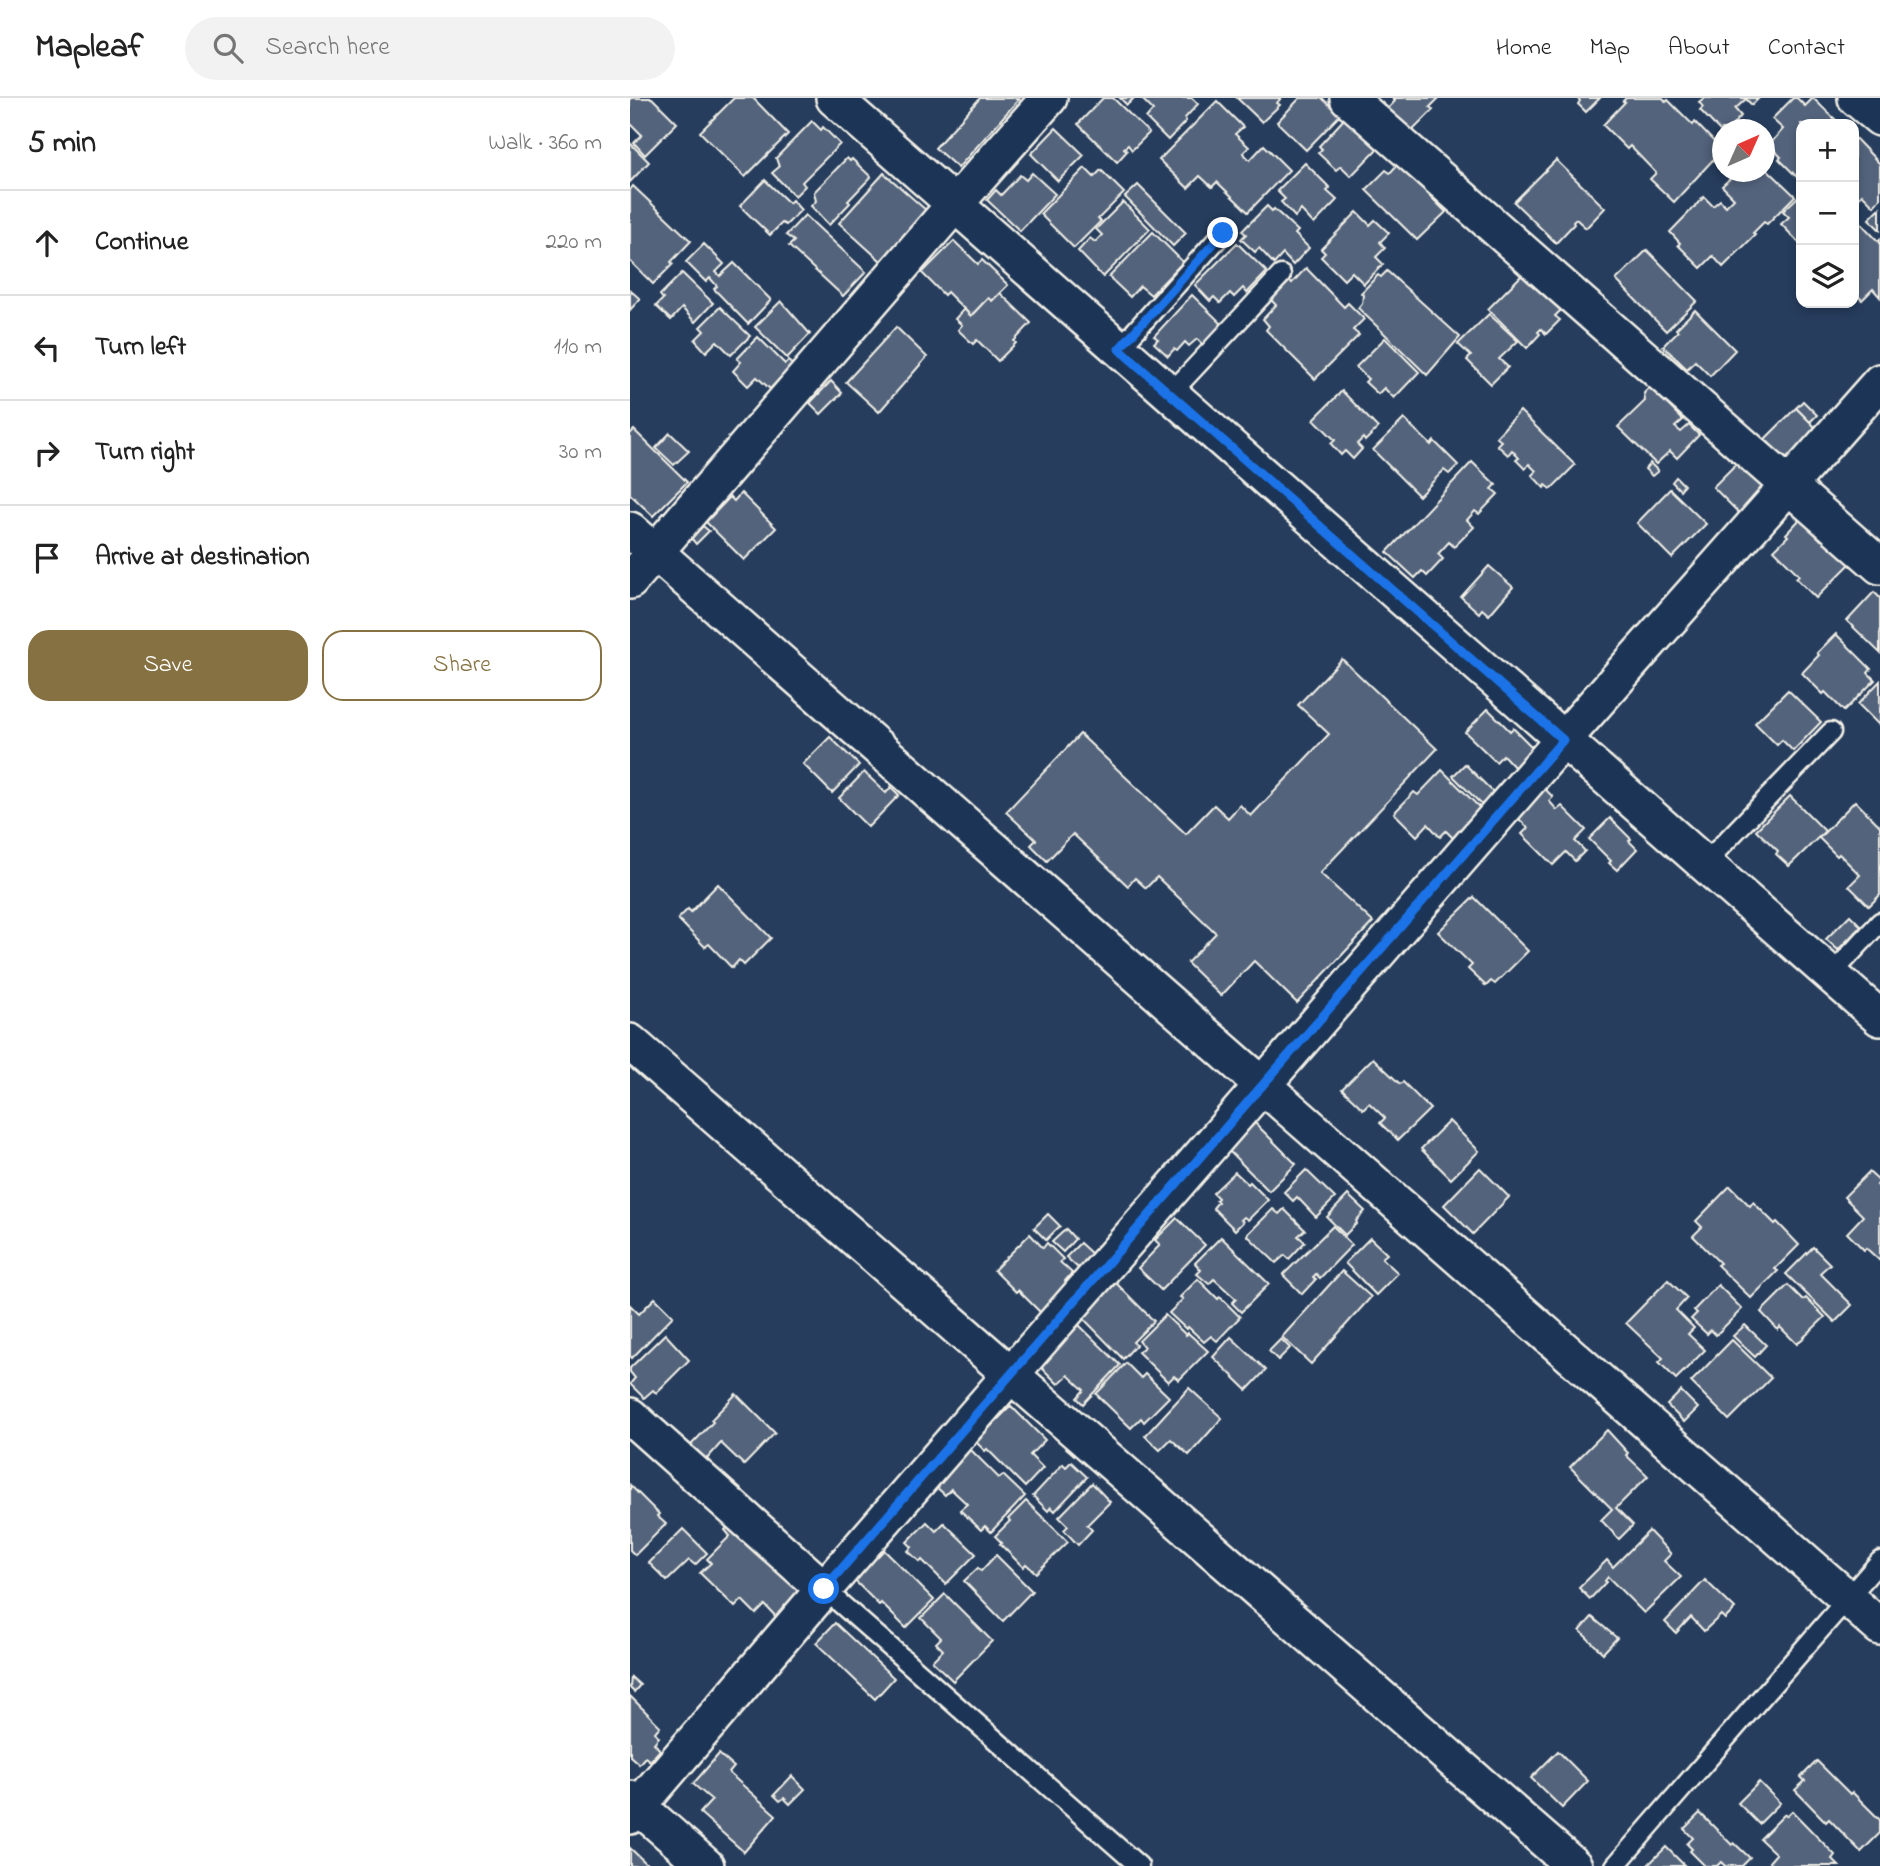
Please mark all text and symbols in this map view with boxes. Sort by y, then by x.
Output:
search box [185,17,675,80]
text: Mapleaf [35,24,143,72]
icon: search [209,29,247,67]
text: Search here [265,29,390,67]
text: Home [1496,31,1552,66]
text: Map [1590,31,1630,66]
text: About [1668,31,1730,66]
text: Contact [1768,31,1845,66]
north arrow [1712,119,1775,182]
map controls [1796,119,1859,308]
button: + [1796,119,1859,182]
text: 5 min [28,122,96,166]
text: Walk · 360 m [488,127,602,160]
button: − [1796,182,1859,245]
route end [1207,217,1238,248]
icon: ahead [28,224,66,262]
text: Continue [95,224,188,262]
text: 220 m [546,226,602,259]
button: layers [1796,245,1859,308]
icon: left [28,329,66,367]
text: Turn left [95,329,186,367]
text: 110 m [554,331,602,364]
icon: right [28,434,66,472]
text: Turn right [95,434,195,472]
text: 30 m [559,436,602,469]
icon: arrive [28,539,66,577]
text: Arrive at destination [95,539,310,577]
button: Save [28,630,308,701]
button: Share [322,630,602,701]
route start [808,1573,839,1604]

